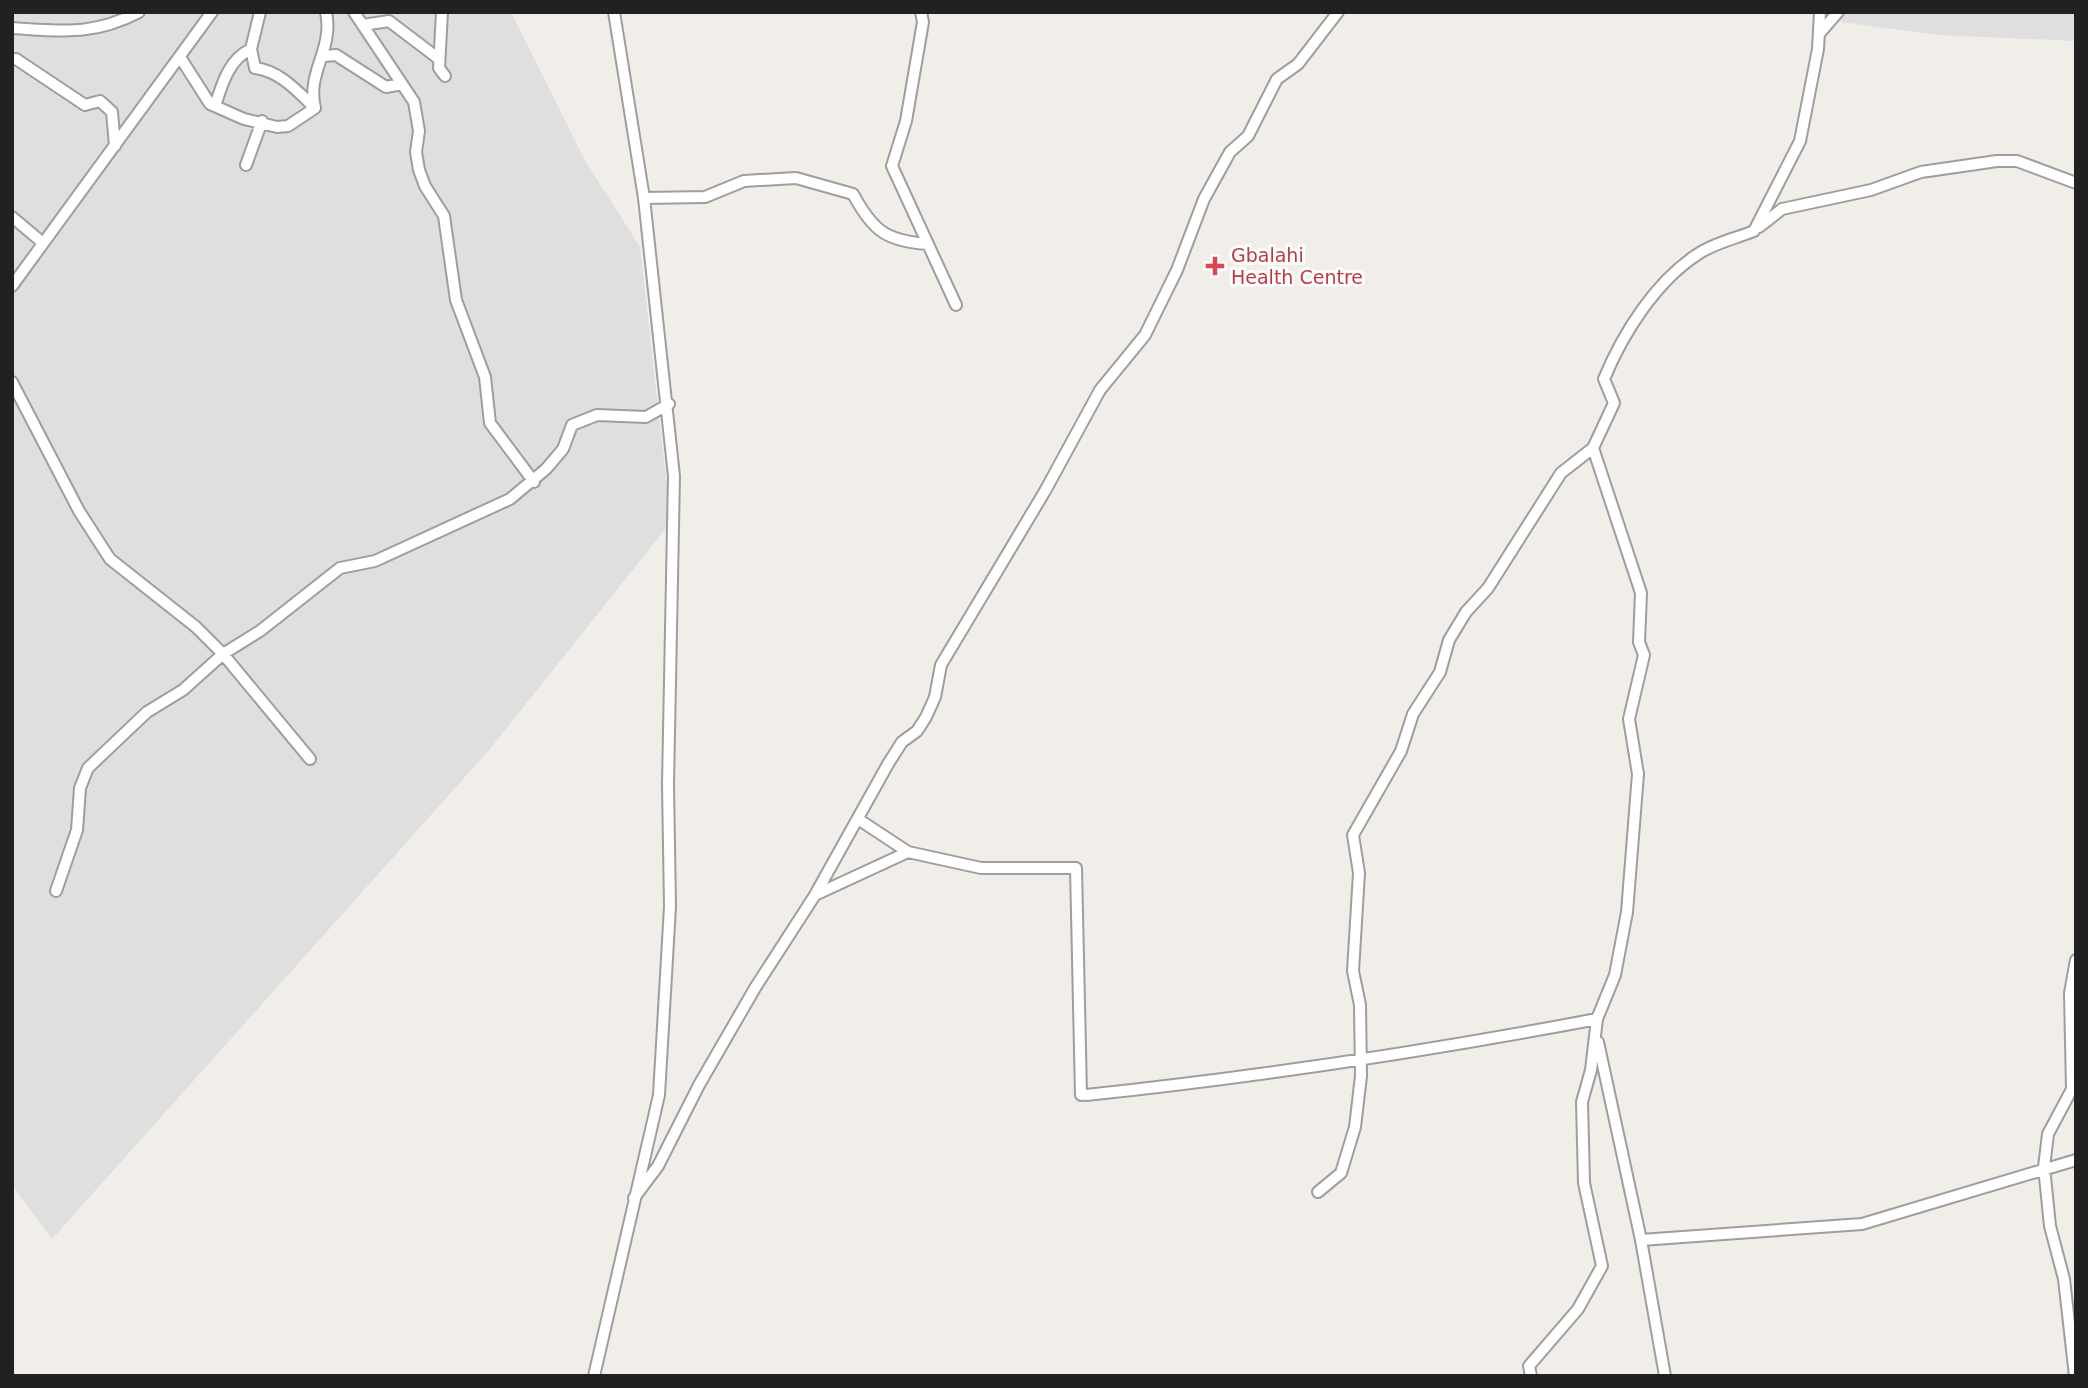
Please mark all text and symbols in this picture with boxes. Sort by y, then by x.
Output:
place label: Gbalahi Health Centre [1231,244,1363,288]
marker: Gbalahi Health Centre [1205,256,1225,276]

